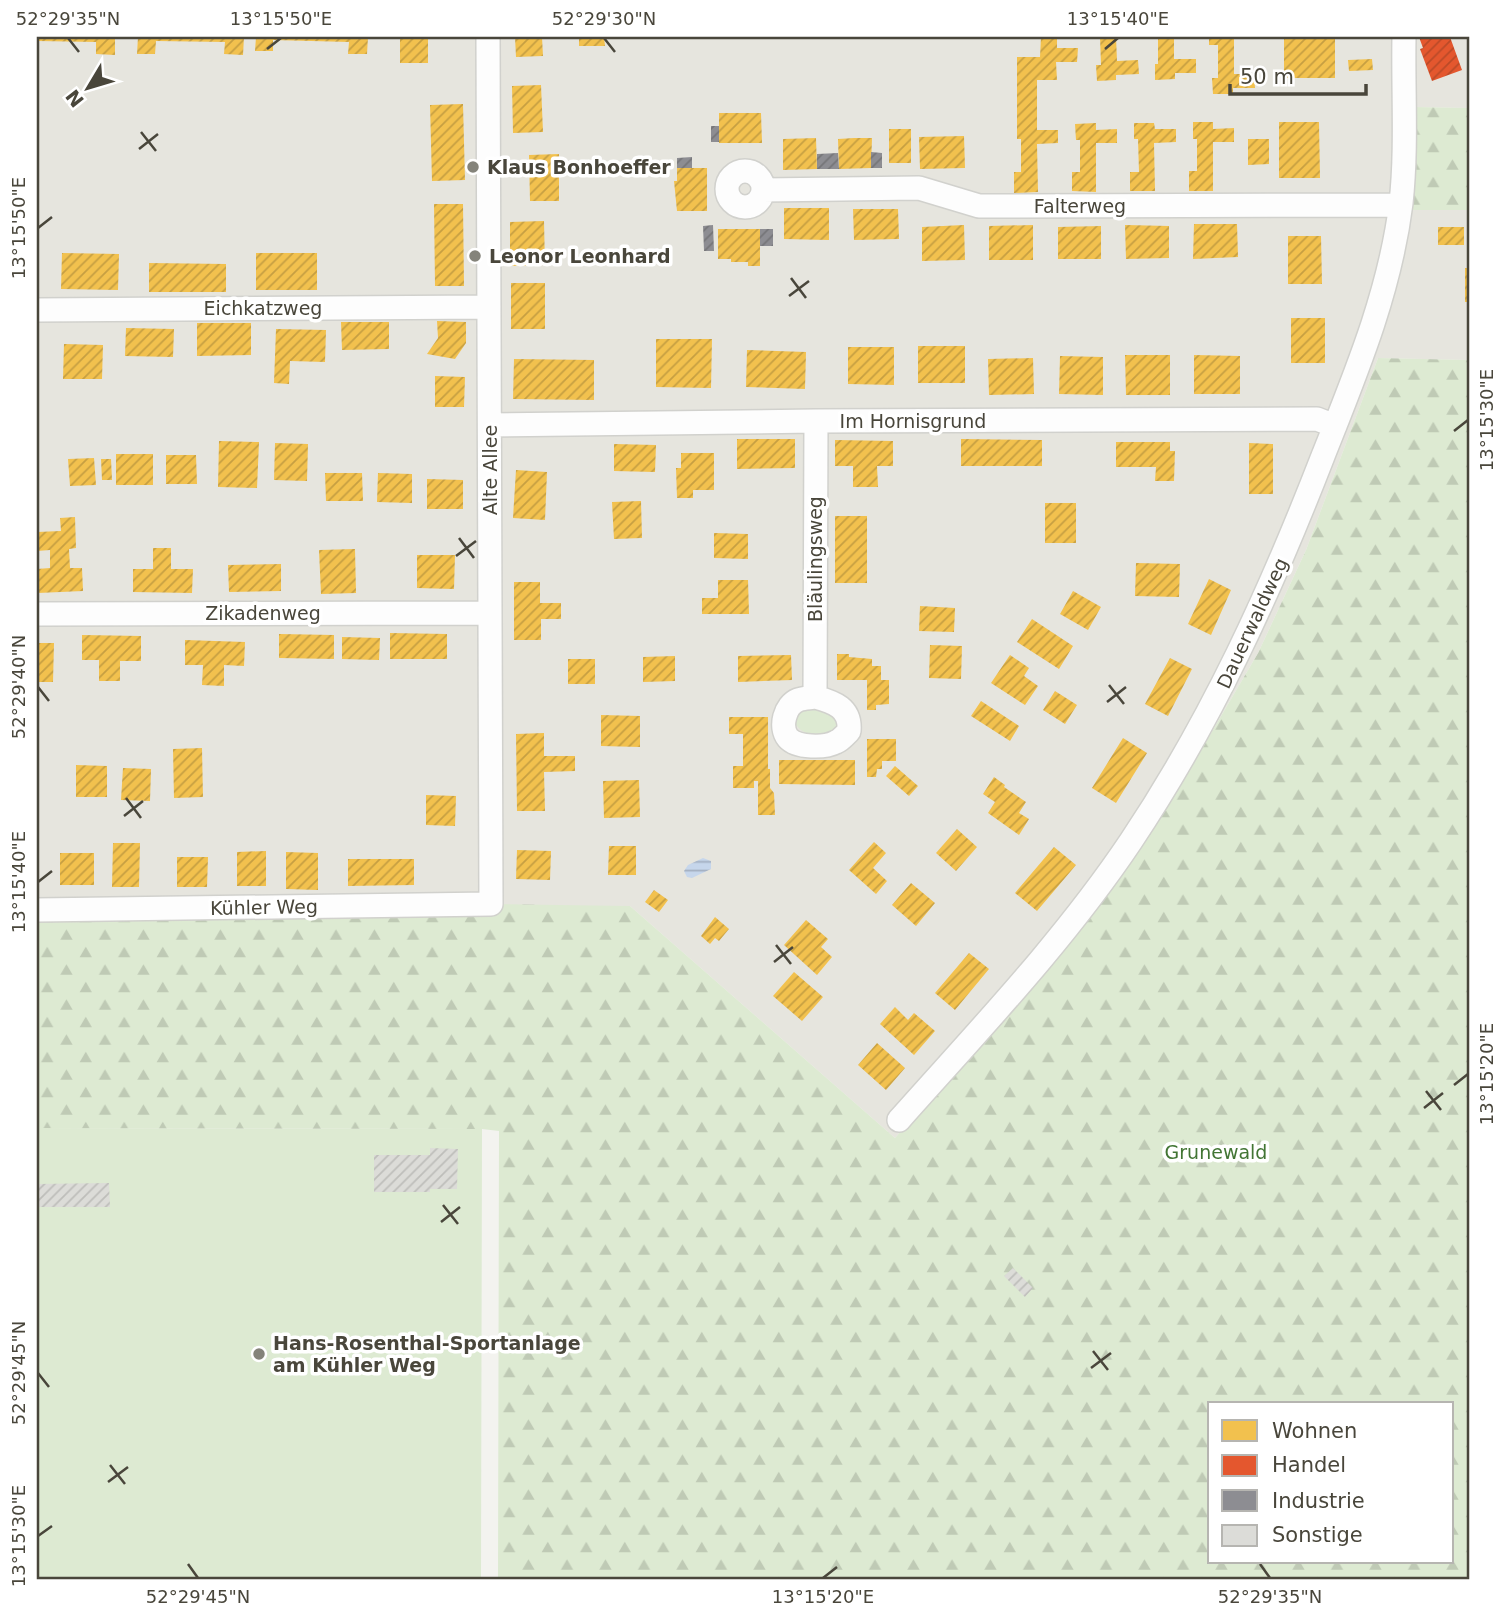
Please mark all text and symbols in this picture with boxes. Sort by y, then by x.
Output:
text: 52°29'35"N [16,8,120,29]
text: 13°15'50"E [230,8,332,29]
text: 52°29'30"N [552,8,656,29]
text: 13°15'40"E [1067,8,1169,29]
north arrow [52,52,122,122]
scale bar [1230,52,1366,96]
text: 50 m [1240,65,1294,89]
text: N [61,85,88,112]
place label: Klaus Bonhoeffer [487,156,671,178]
marker: Klaus Bonhoeffer [465,159,481,175]
text: 13°15'50"E [8,177,29,279]
street label: Falterweg [1034,195,1126,217]
place label: Leonor Leonhard [489,245,671,267]
marker: Leonor Leonhard [467,248,483,264]
street label: Eichkatzweg [204,297,322,319]
text: 13°15'30"E [1476,369,1497,471]
street label: Im Hornisgrund [840,410,986,432]
street label: Alte Allee [479,425,501,515]
street label: Bläulingsweg [804,496,826,622]
street label: Dauerwaldweg [1212,554,1292,692]
street label: Zikadenweg [205,602,321,624]
text: 52°29'40"N [8,635,29,739]
text: 13°15'40"E [8,831,29,933]
street label: Kühler Weg [210,895,318,919]
text: 13°15'20"E [1476,1023,1497,1125]
park label: Grunewald [1165,1141,1267,1163]
text: 52°29'45"N [8,1321,29,1425]
place label: Hans-Rosenthal-Sportanlage am Kühler Weg [273,1332,581,1376]
marker: Hans-Rosenthal-Sportanlage am Kühler Weg [251,1346,267,1362]
legend [1208,1402,1454,1564]
text: Wohnen [1272,1419,1357,1443]
text: Handel [1272,1453,1346,1477]
text: 13°15'30"E [8,1485,29,1587]
text: Industrie [1272,1489,1365,1513]
text: Sonstige [1272,1523,1363,1547]
text: 52°29'45"N [146,1586,250,1607]
text: 13°15'20"E [772,1586,874,1607]
text: 52°29'35"N [1218,1586,1322,1607]

